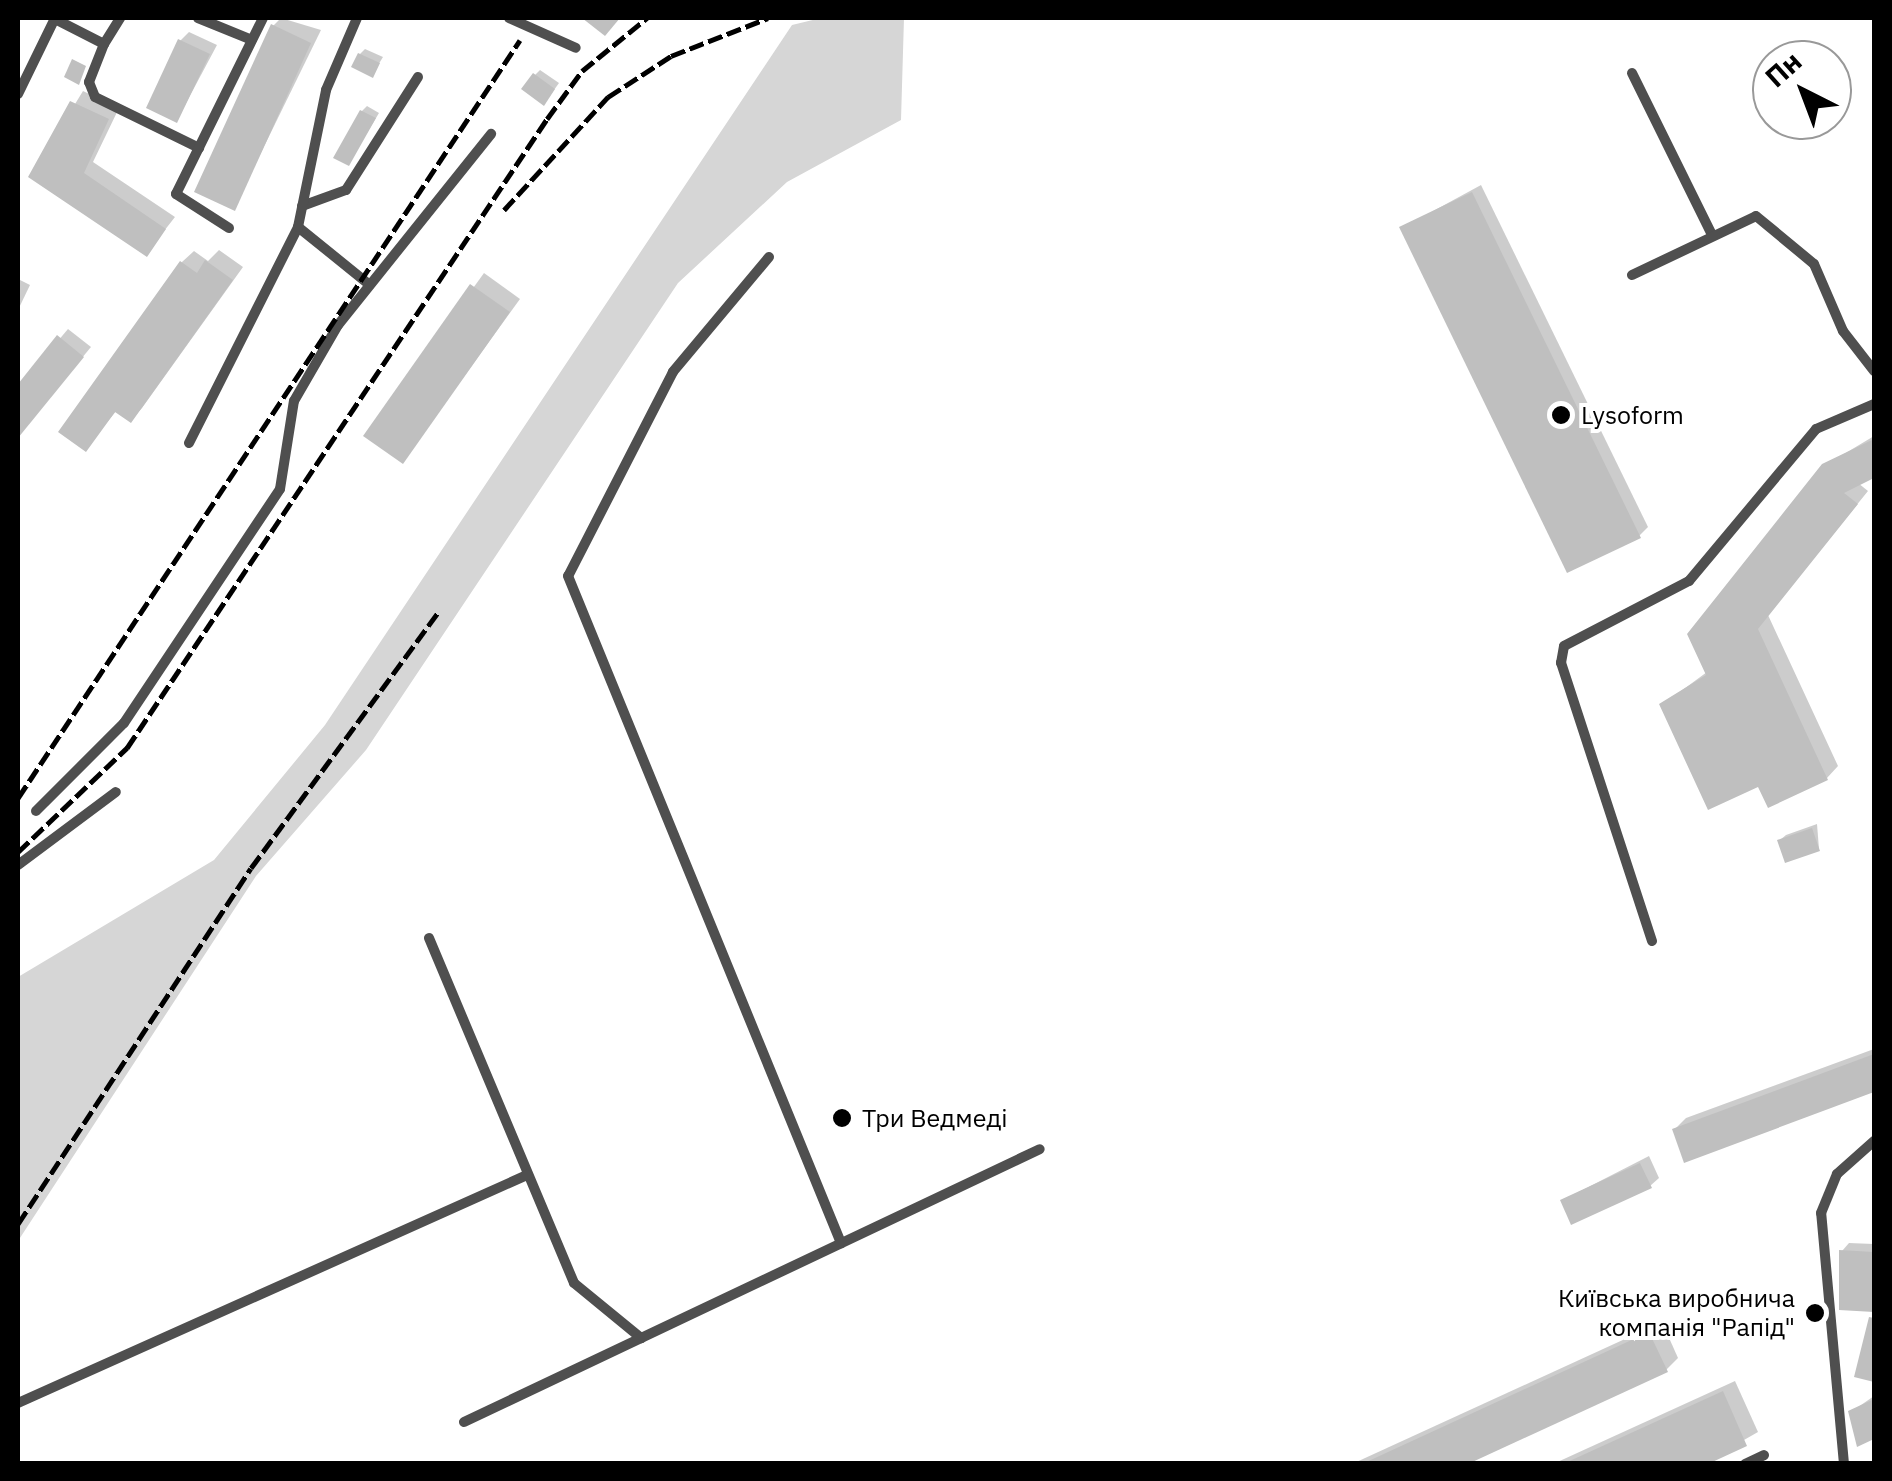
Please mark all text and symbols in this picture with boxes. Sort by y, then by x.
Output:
north arrow [1752,40,1852,140]
text: Пн [1757,43,1809,95]
place label: Lysoform [1581,400,1684,430]
marker: Lysoform [1550,404,1572,426]
place label: Три Ведмеді [862,1103,1008,1133]
marker: Три Ведмеді [831,1107,853,1129]
place label: Київська виробнича компанія "Рапід" [1558,1284,1795,1343]
marker: Київська виробнича компанія "Рапід" [1804,1302,1826,1324]

